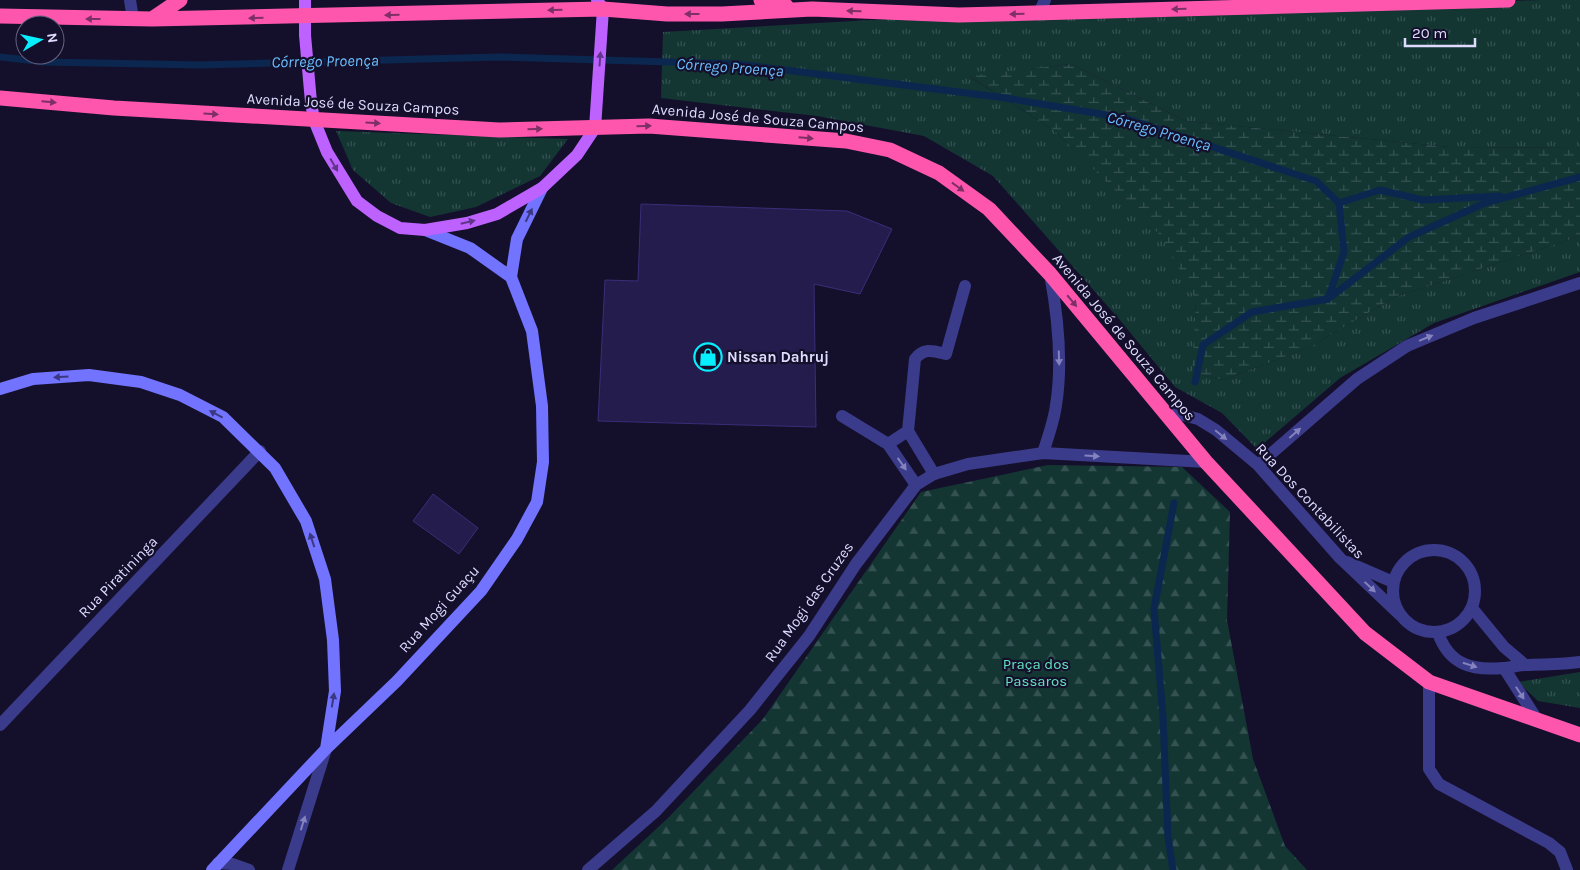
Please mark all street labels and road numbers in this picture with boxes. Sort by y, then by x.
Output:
street label: Avenida José de Souza Campos [246,89,460,119]
street label: Avenida José de Souza Campos [651,100,865,136]
street label: Avenida José de Souza Campos [1049,250,1199,424]
street label: Rua Dos Contabilistas [1252,439,1368,563]
street label: Rua Piratininga [75,533,161,621]
street label: Rua Mogi das Cruzes [761,538,857,666]
street label: Rua Mogi Guaçu [395,562,483,656]

